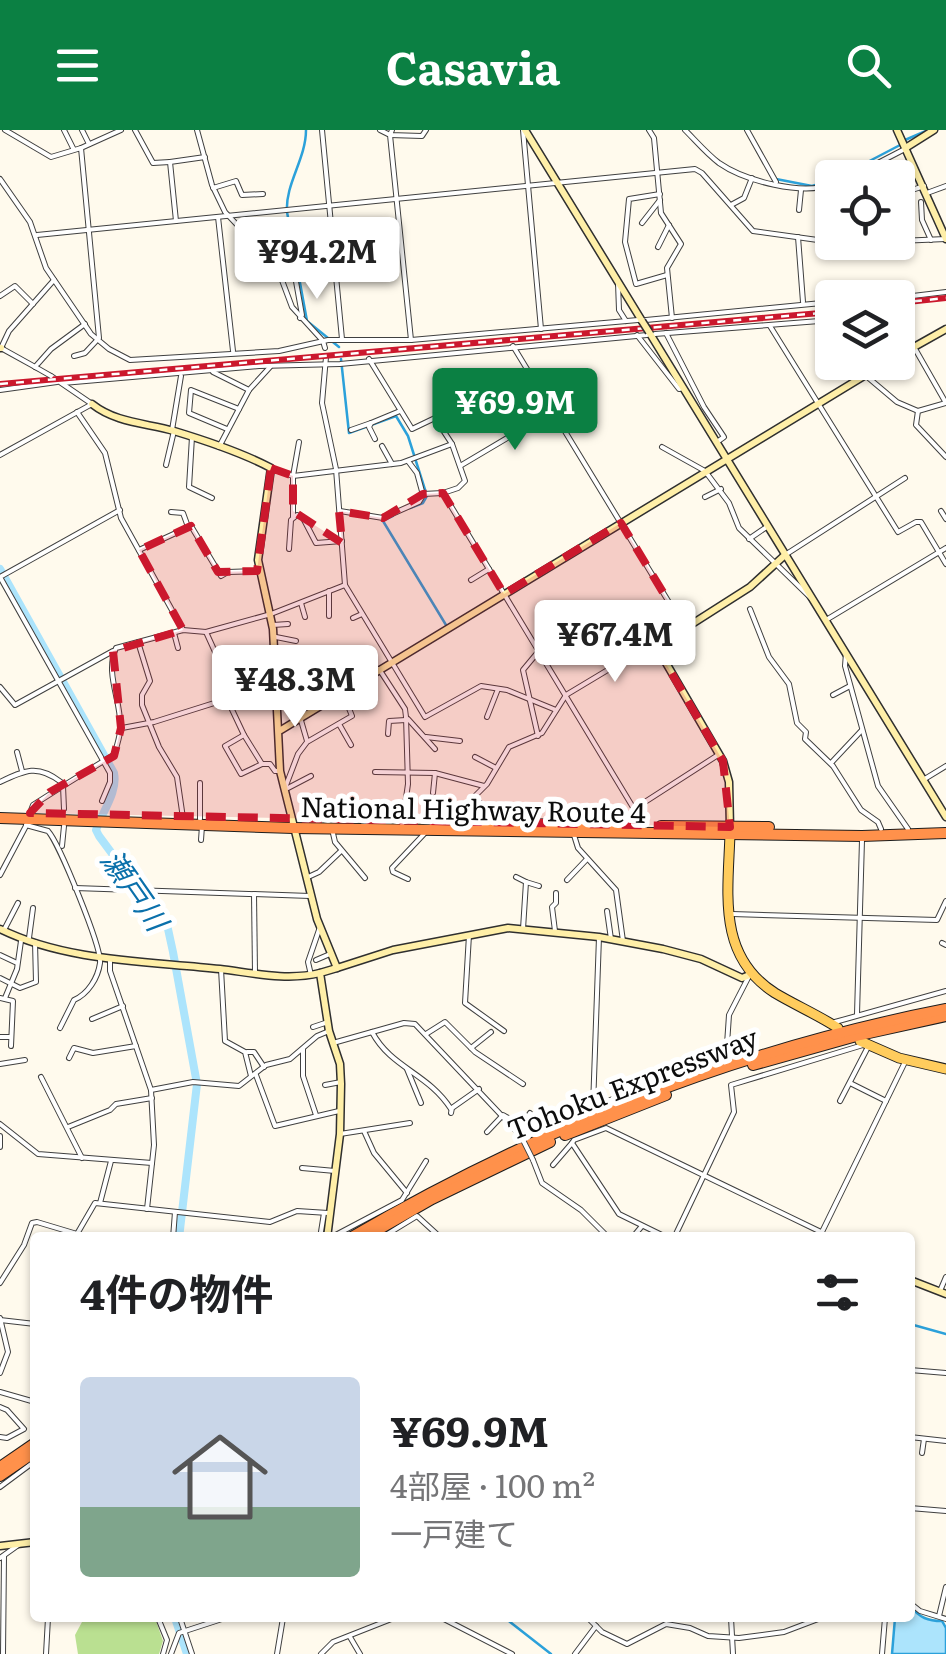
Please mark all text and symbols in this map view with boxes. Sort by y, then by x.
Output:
text: Casavia [386,32,560,99]
icon: menu [50,38,105,93]
icon: search [841,38,896,93]
map controls [815,160,915,380]
button: locate [815,160,915,260]
pin: ¥94.2M [236,217,398,302]
text: ¥94.2M [257,225,377,273]
button: layers [815,280,915,380]
pin: ¥69.9M [434,368,596,453]
text: ¥69.9M [454,376,576,424]
pin: ¥67.4M [534,600,696,685]
text: ¥67.4M [557,608,673,656]
pin: ¥48.3M [214,645,376,730]
text: ¥48.3M [234,653,356,701]
street label: National Highway Route 4 [300,784,646,832]
water label: 瀬戸川 [92,840,182,941]
street label: Tohoku Expressway [500,1014,764,1149]
text: 4件の物件 [80,1261,273,1323]
icon: filters [810,1265,865,1320]
text: ¥69.9M [390,1398,549,1460]
icon: home [160,1417,280,1537]
text: 4部屋 · 100 m² [390,1460,595,1508]
text: 一戸建て [390,1508,518,1556]

